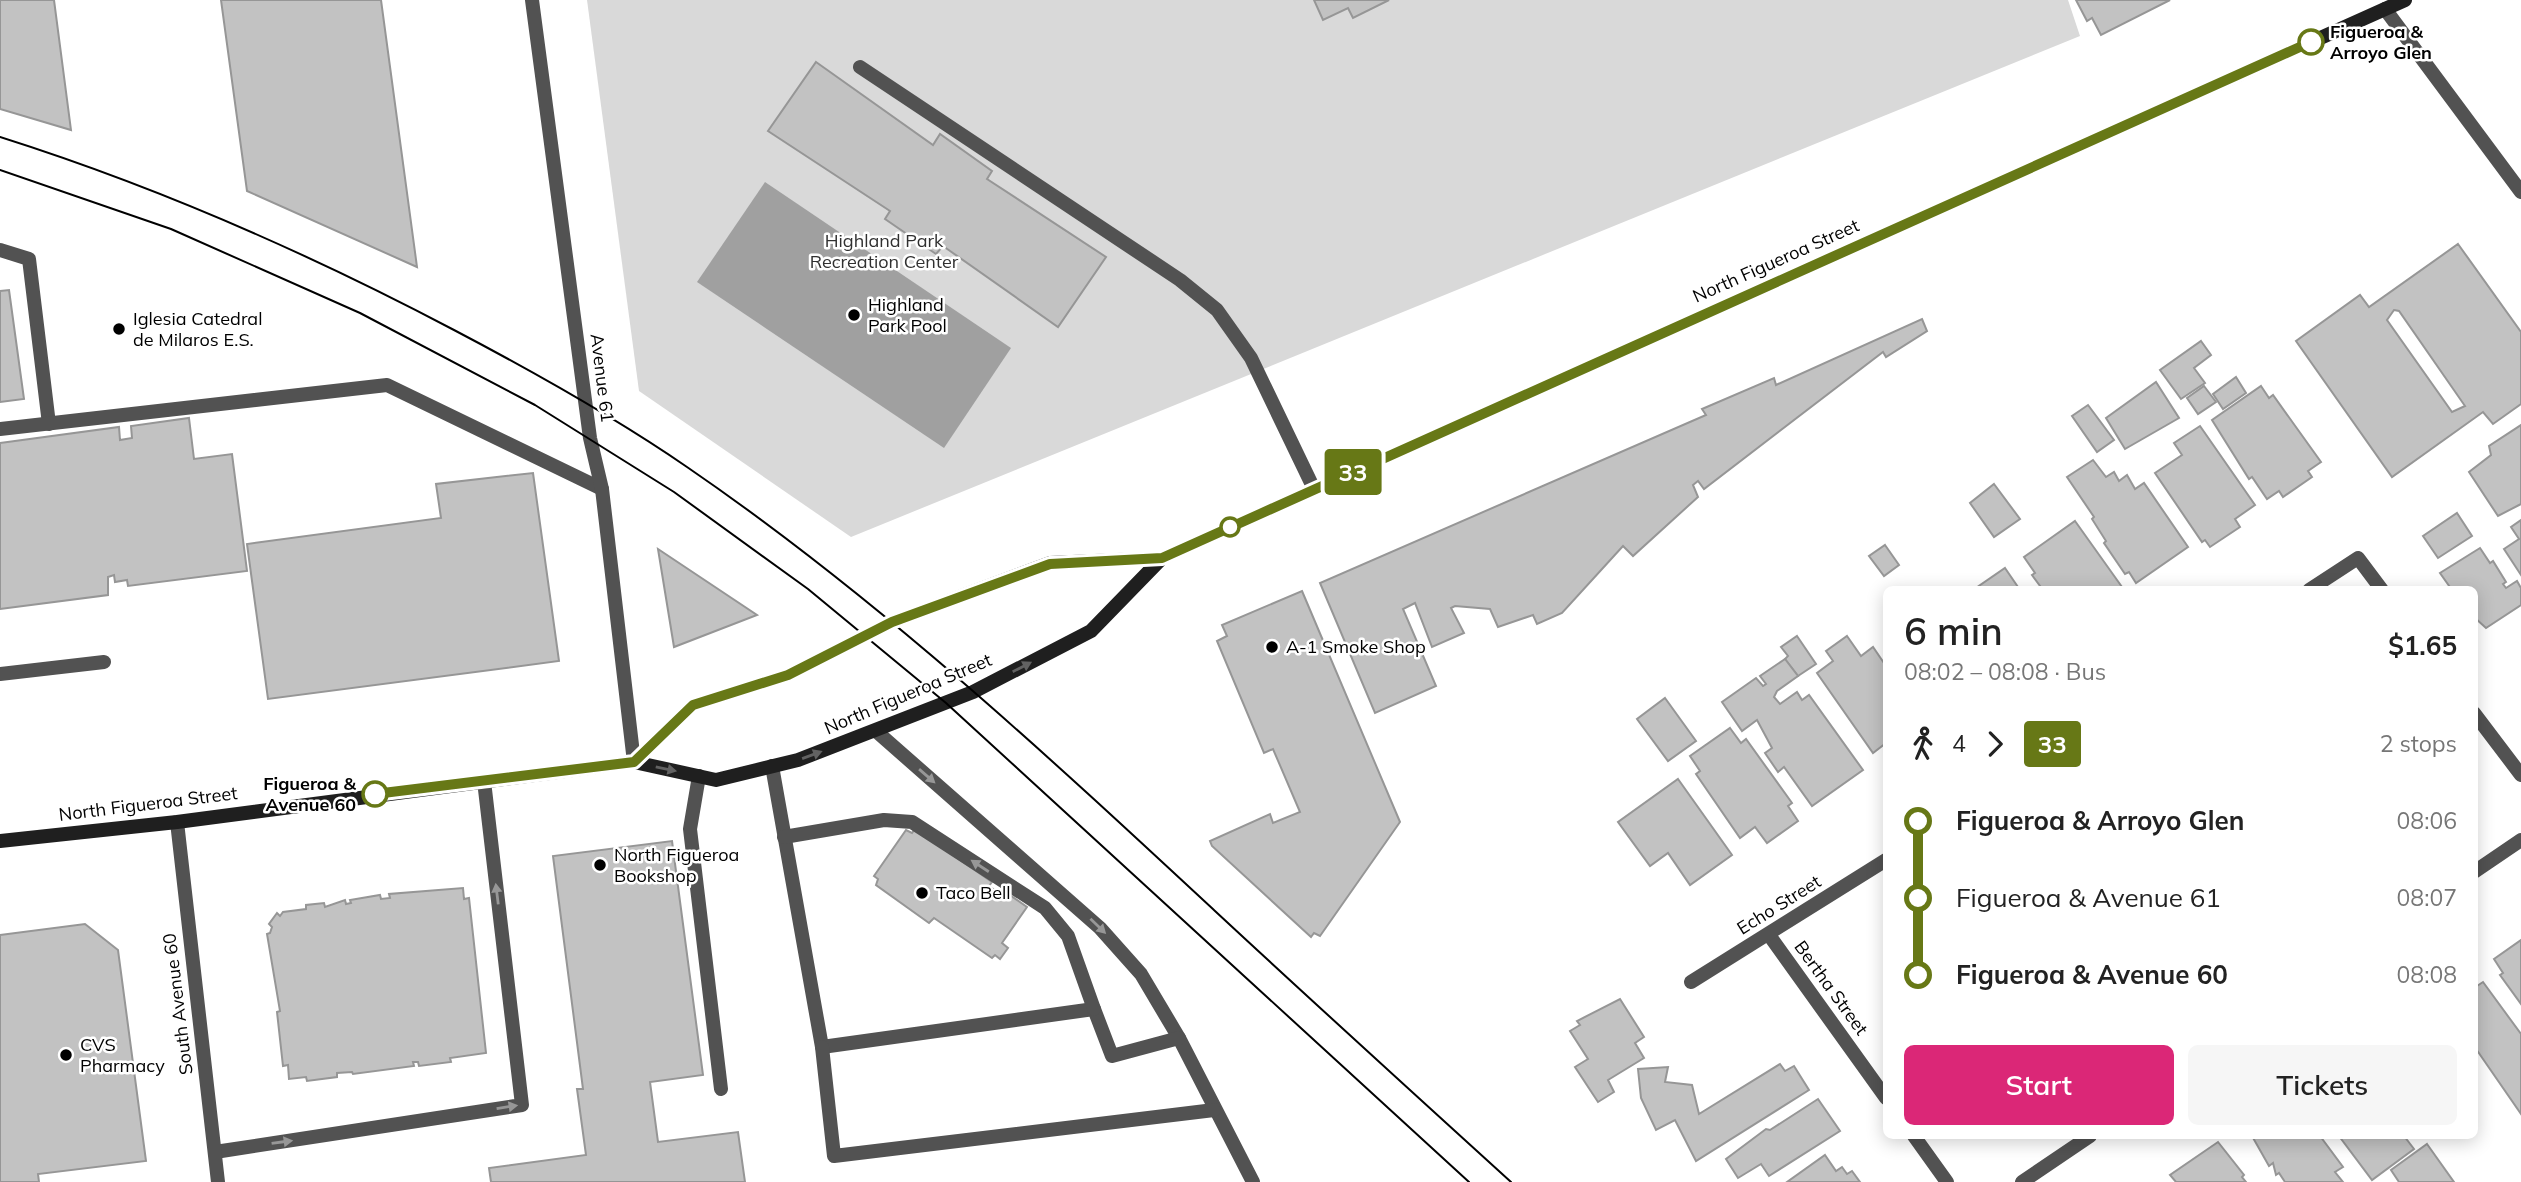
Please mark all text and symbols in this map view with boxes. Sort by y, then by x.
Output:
place label: Figueroa & Arroyo Glen [2330,20,2432,64]
marker: Figueroa & Arroyo Glen [2298,29,2324,55]
street label: North Figueroa Street [1689,213,1863,308]
park label: Highland Park Recreation Center [810,229,959,273]
place label: Highland Park Pool [868,293,947,337]
place label: Iglesia Catedral de Milaros E.S. [133,307,262,351]
marker: Highland Park Pool [846,307,862,323]
marker: Iglesia Catedral de Milaros E.S. [111,321,127,337]
street label: Avenue 61 [586,332,619,424]
line badge: 33 [1322,449,1384,495]
text: 33 [1339,457,1367,487]
unlabelled marker [1220,517,1240,537]
text: 6 min [1904,607,2003,655]
text: $1.65 [2388,629,2457,662]
place label: A-1 Smoke Shop [1286,635,1426,658]
marker: A-1 Smoke Shop [1264,639,1280,655]
street label: North Figueroa Street [821,648,995,739]
text: 08:02 – 08:08 · Bus [1904,657,2106,686]
one-way arrow [1012,661,1032,673]
icon: walk [1904,725,1942,763]
icon: forward [1976,725,2014,763]
text: 4 [1952,729,1966,758]
text: 33 [2038,729,2067,759]
text: 2 stops [2380,729,2457,758]
one-way arrow [802,749,823,760]
one-way arrow [655,763,677,774]
one-way arrow [918,768,936,784]
place label: Figueroa & Avenue 60 [263,772,357,816]
street label: North Figueroa Street [57,781,239,826]
marker: Figueroa & Avenue 60 [362,781,388,807]
text: Figueroa & Arroyo Glen [1956,804,2244,837]
text: 08:06 [2397,806,2457,835]
place label: North Figueroa Bookshop [614,843,739,887]
marker: North Figueroa Bookshop [592,857,608,873]
one-way arrow [971,860,990,873]
street label: Echo Street [1732,870,1825,939]
place label: Taco Bell [936,881,1011,904]
text: Figueroa & Avenue 61 [1956,881,2221,914]
one-way arrow [491,883,502,905]
text: 08:07 [2397,883,2457,912]
marker: Taco Bell [914,885,930,901]
one-way arrow [1089,918,1106,934]
street label: South Avenue 60 [157,932,198,1076]
street label: Bertha Street [1789,936,1873,1039]
text: Figueroa & Avenue 60 [1956,958,2228,991]
text: 08:08 [2397,960,2457,989]
place label: CVS Pharmacy [80,1033,165,1077]
button: Start [1904,1045,2174,1125]
button: Tickets [2188,1045,2457,1125]
marker: CVS Pharmacy [58,1047,74,1063]
one-way arrow [496,1102,518,1113]
one-way arrow [271,1136,293,1147]

